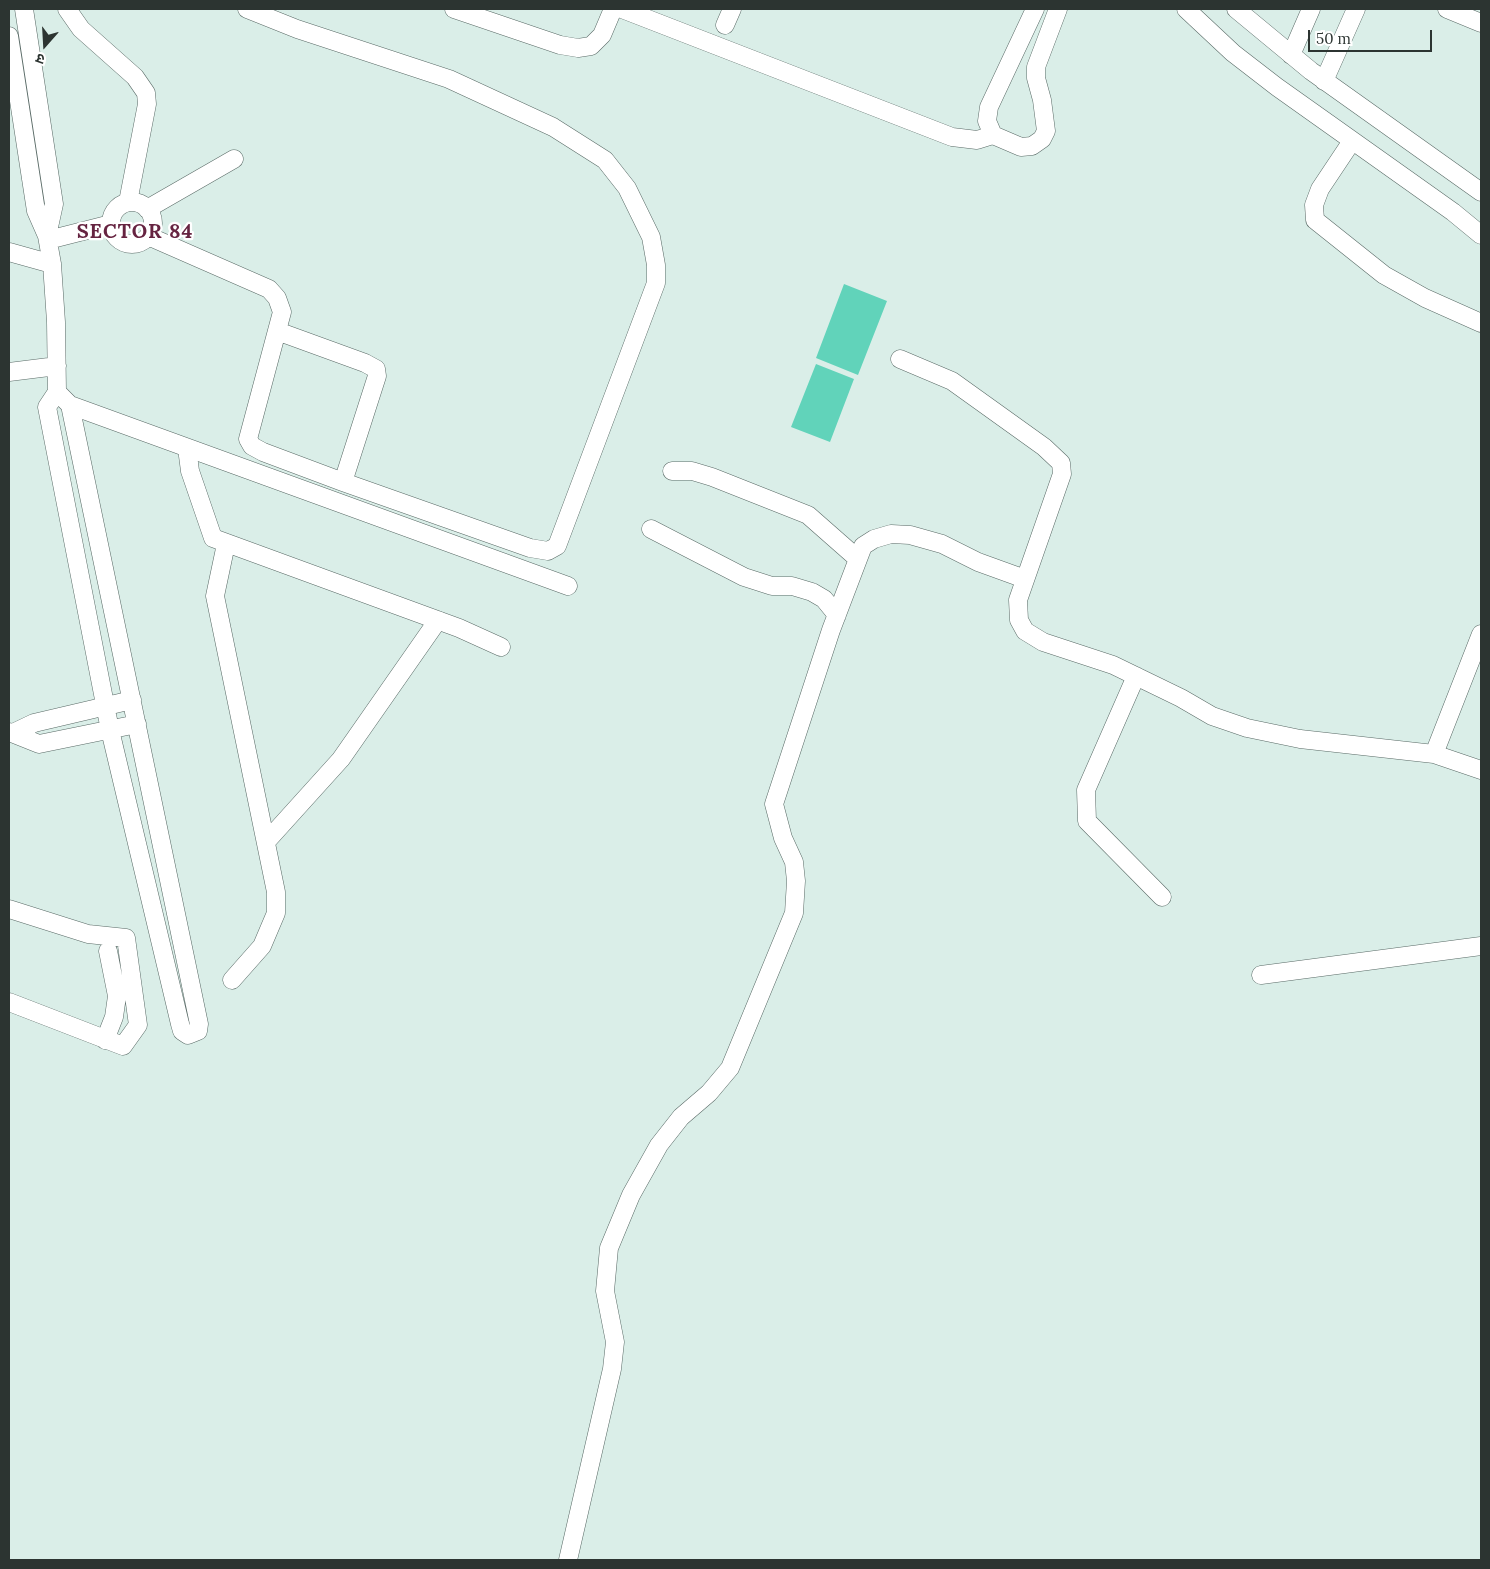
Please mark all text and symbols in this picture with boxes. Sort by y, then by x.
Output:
north arrow [20,20,70,70]
scale bar [1310,20,1434,52]
text: 50 m [1316,29,1351,48]
text: उ [33,49,47,69]
district label: SECTOR 84 [76,220,194,244]

